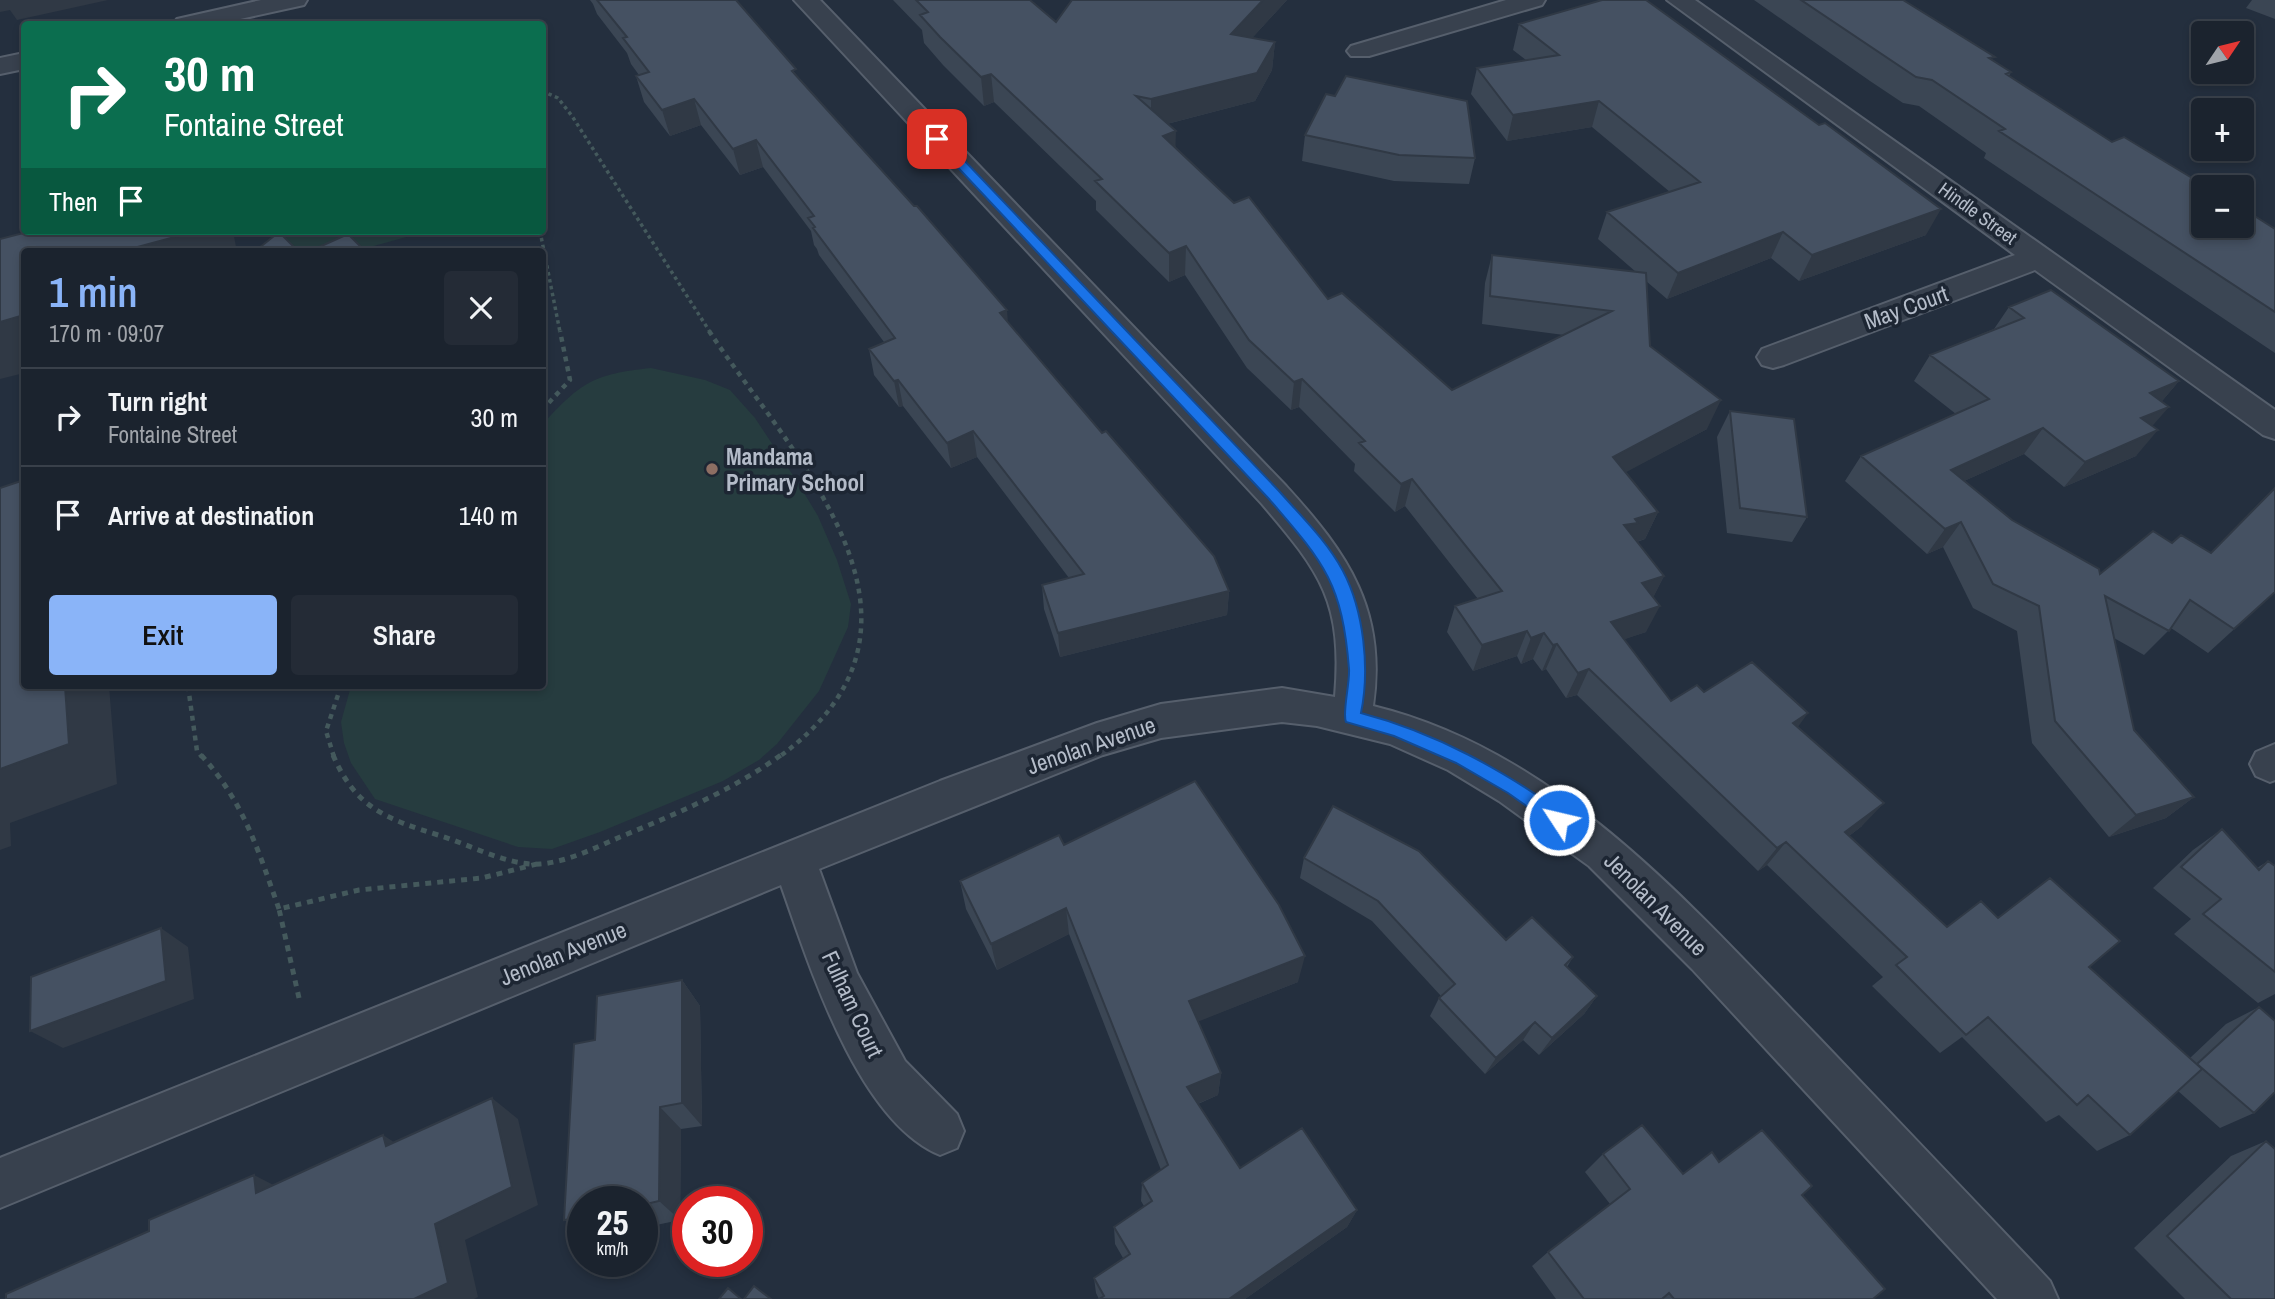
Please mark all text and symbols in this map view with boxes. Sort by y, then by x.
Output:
north arrow [2191,21,2254,84]
map controls [2191,21,2254,238]
text: 30 m [164,40,256,106]
icon: right [49,49,140,140]
button: + [2191,98,2254,161]
text: Fontaine Street [164,103,344,146]
pin [907,109,967,169]
icon: arrive [918,120,956,158]
button: − [2191,175,2254,238]
street label: Hindle Street [1934,176,2023,251]
icon: arrive [112,182,150,220]
text: Then [49,184,98,219]
text: 1 min [49,264,138,320]
button: close [444,271,518,345]
street label: May Court [1860,278,1952,336]
text: 170 m · 09:07 [49,318,164,349]
text: Turn right [108,384,207,419]
icon: right [49,398,87,436]
text: 30 m [471,400,518,435]
text: Fontaine Street [108,419,237,450]
place label: Mandama Primary School [726,441,864,498]
marker: Mandama Primary School [704,461,720,477]
icon: arrive [49,496,87,534]
text: Arrive at destination [108,498,314,533]
text: 140 m [459,498,518,533]
button: Exit [49,595,277,675]
button: Share [291,595,518,675]
street label: Jenolan Avenue [1023,709,1159,781]
position arrow [1522,783,1596,857]
street label: Jenolan Avenue [1598,846,1714,962]
street label: Jenolan Avenue [495,914,631,992]
street label: Fulham Court [815,946,891,1062]
speed limit sign: 30 [672,1186,763,1277]
text: 25 [597,1199,628,1246]
text: km/h [597,1236,629,1261]

